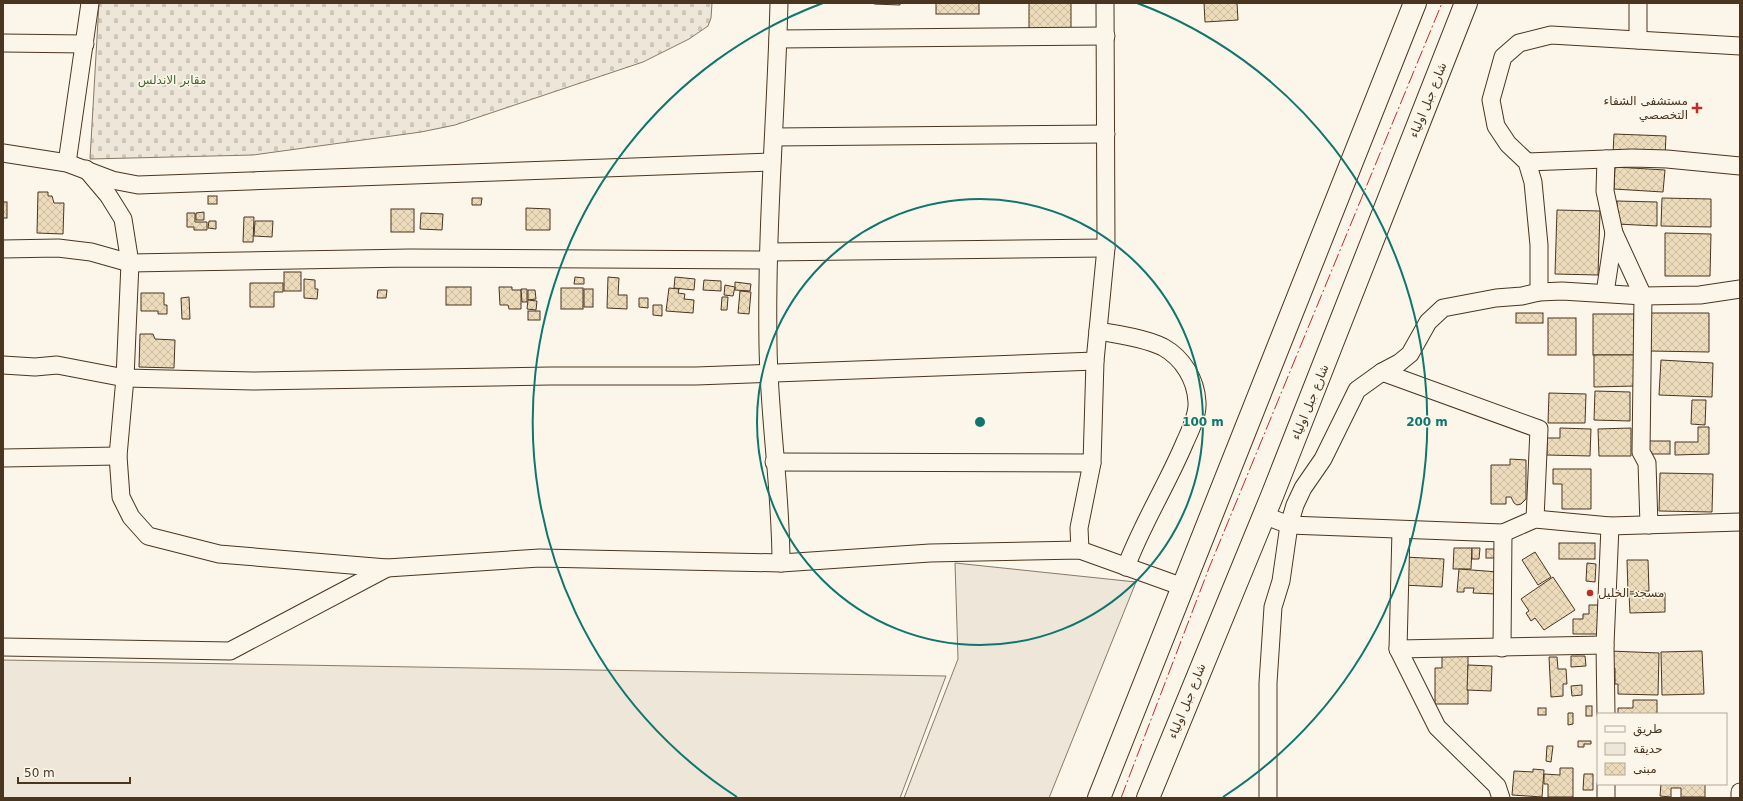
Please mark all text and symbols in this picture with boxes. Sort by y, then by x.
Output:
street label: شارع جبل اولياء [1406,60,1450,140]
park label: مقابر الاندلس [138,73,206,88]
place label: مستشفى الشفاء التخصصي [1604,94,1688,122]
marker: مستشفى الشفاء التخصصي [1691,102,1703,114]
street label: شارع جبل اولياء [1288,362,1332,442]
centre of rings [973,415,987,429]
text: 100 m [1182,415,1224,429]
text: 200 m [1406,415,1448,429]
place label: مسجد الخليل [1598,586,1664,600]
marker: مسجد الخليل [1585,588,1595,598]
street label: شارع جبل اولياء [1165,661,1209,741]
legend [1597,713,1727,785]
text: طريق [1633,722,1663,737]
text: حديقة [1633,742,1663,756]
scale bar [18,759,130,785]
text: مبنى [1633,762,1657,776]
text: 50 m [24,766,55,780]

